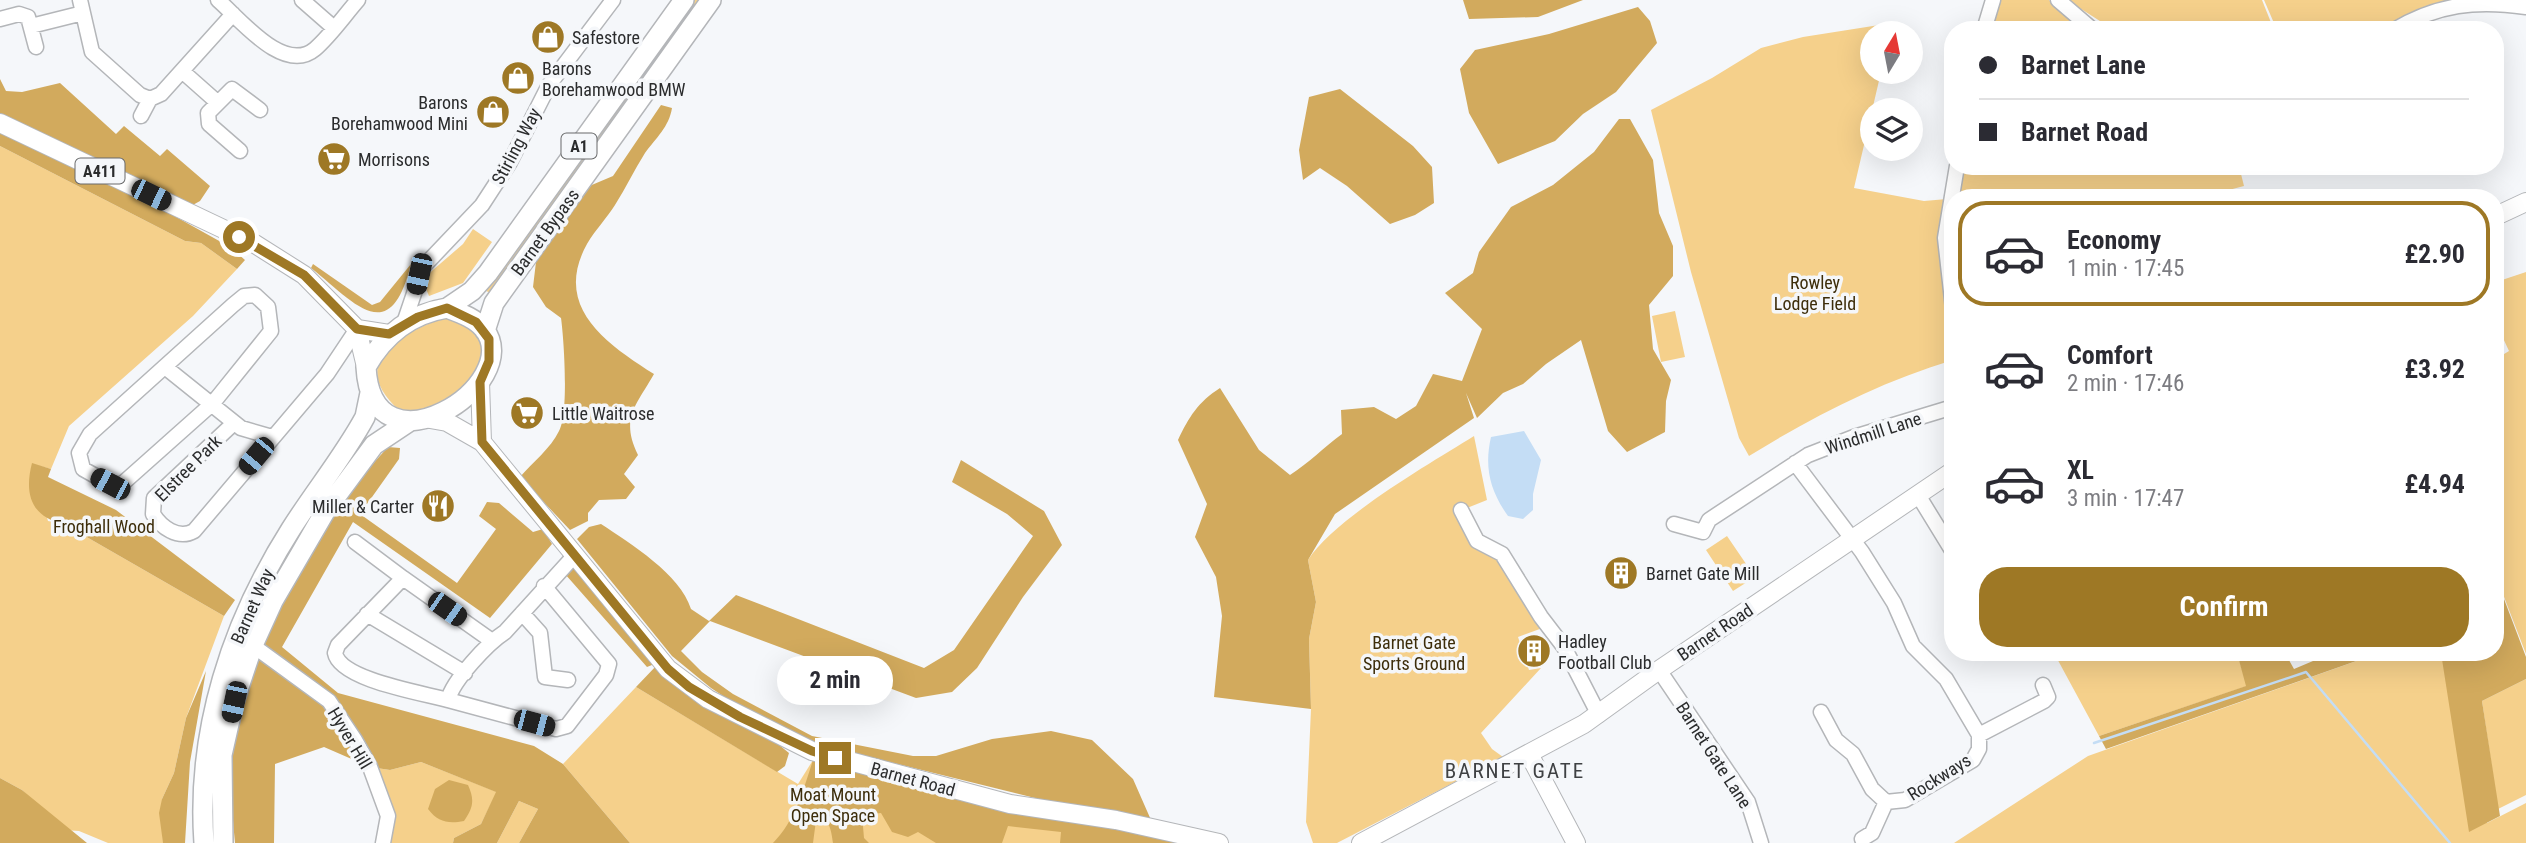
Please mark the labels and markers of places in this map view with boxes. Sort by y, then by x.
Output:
shop icon: Safestore [529,18,567,56]
place label: Safestore [572,27,640,48]
place label: Barons Borehamwood BMW [542,58,686,100]
shop icon: Barons Borehamwood BMW [499,59,537,97]
place label: Barons Borehamwood Mini [331,92,468,134]
shop icon: Barons Borehamwood Mini [474,93,512,131]
supermarket icon: Morrisons [315,140,353,178]
place label: Morrisons [358,149,430,170]
supermarket icon: Little Waitrose [508,394,546,432]
place label: Little Waitrose [552,403,655,424]
restaurant icon: Miller & Carter [419,487,457,525]
place label: Miller & Carter [312,496,415,517]
building icon: Barnet Gate Mill [1602,554,1640,592]
place label: Barnet Gate Mill [1646,563,1760,584]
place label: Hadley Football Club [1558,631,1652,673]
building icon: Hadley Football Club [1515,632,1553,670]

